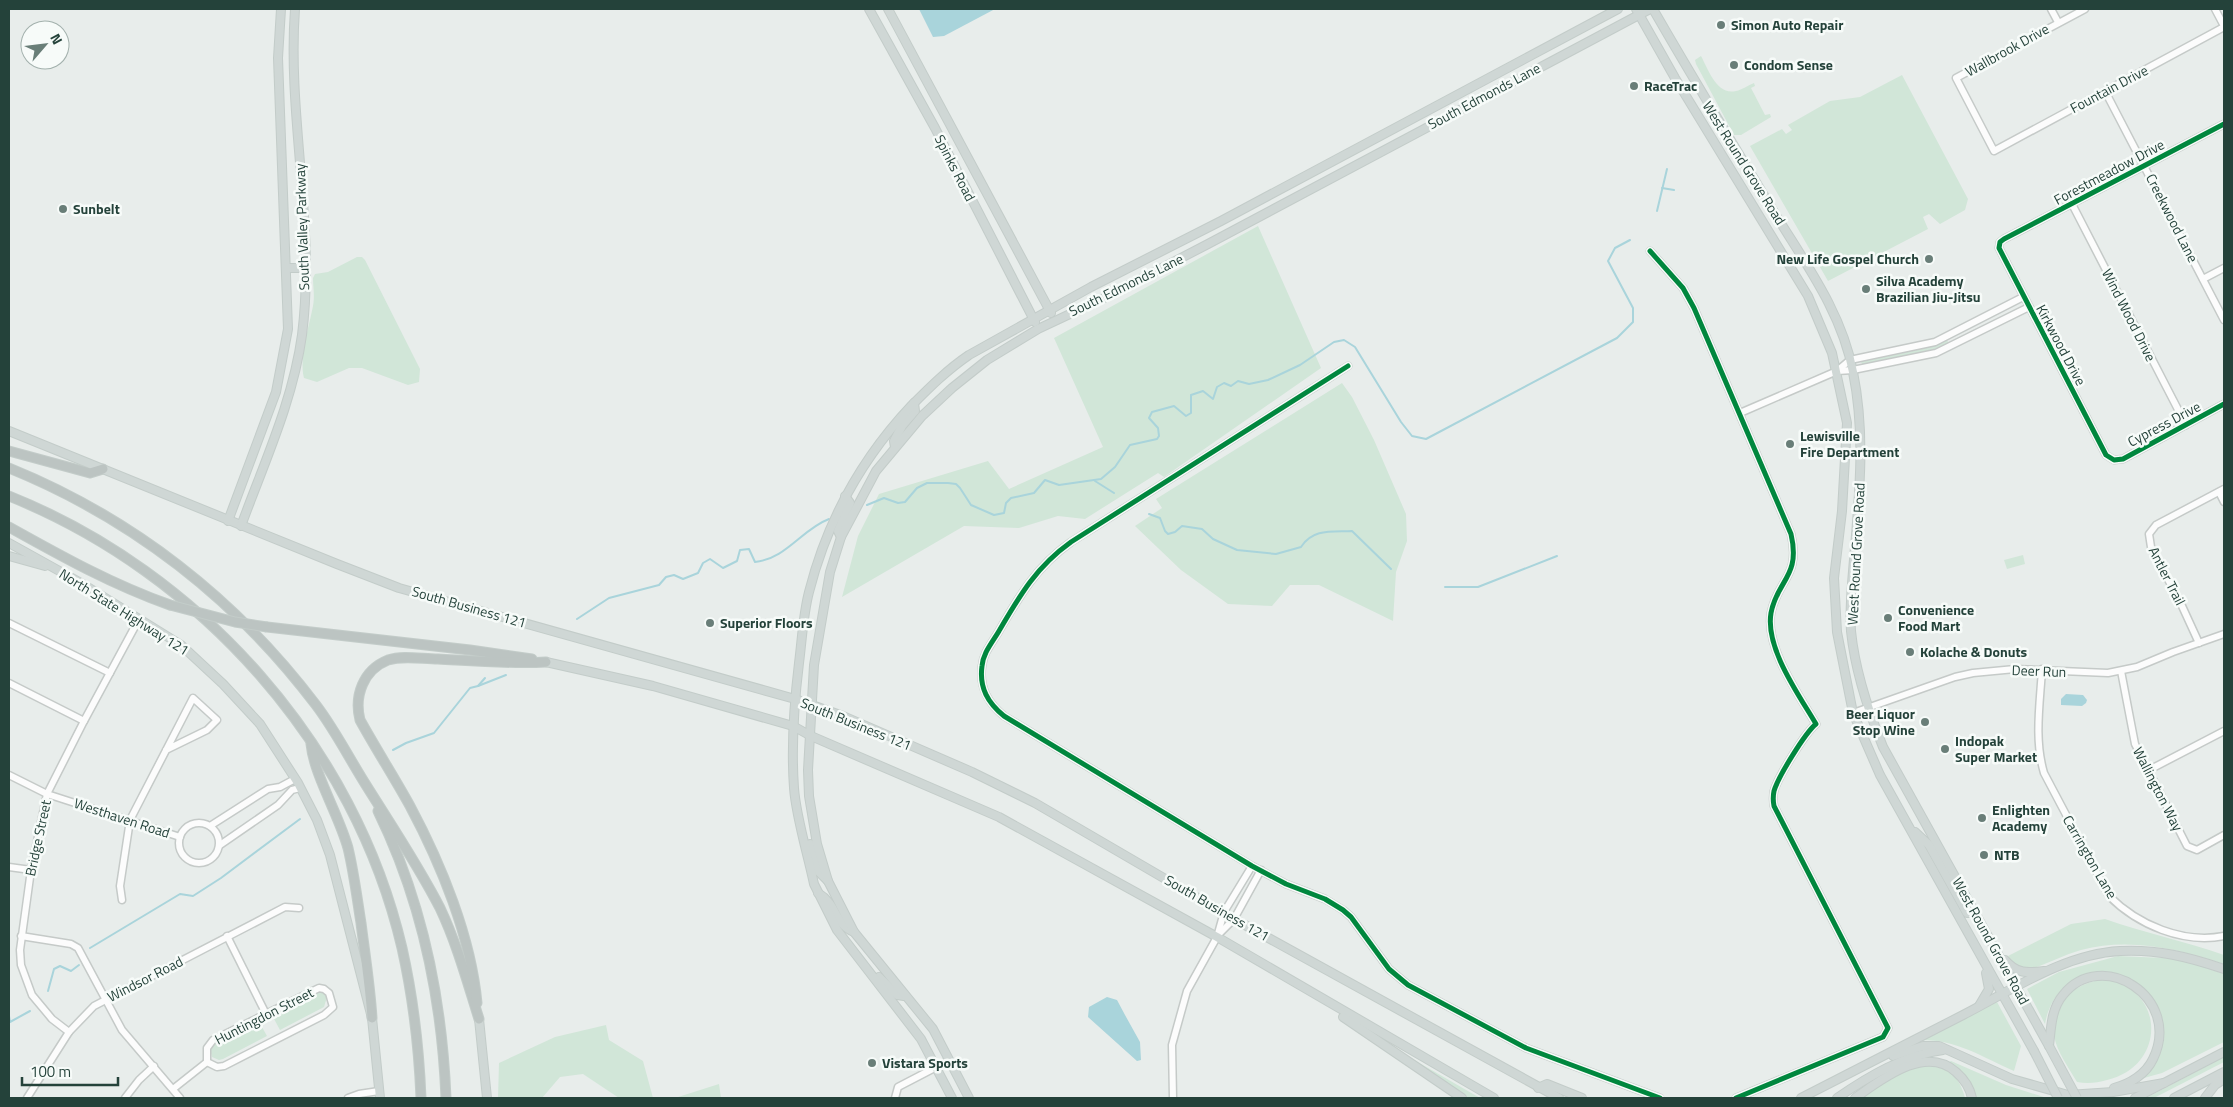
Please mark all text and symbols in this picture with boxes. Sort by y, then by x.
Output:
place label: Simon Auto Repair [1731,14,1843,35]
street label: Wallbrook Drive [1961,18,2052,81]
marker: Simon Auto Repair [1715,19,1727,31]
north arrow [20,20,70,70]
text: N [45,29,68,48]
place label: Condom Sense [1744,54,1833,75]
street label: South Edmonds Lane [1424,57,1544,134]
marker: Condom Sense [1728,59,1740,71]
street label: Fountain Drive [2066,59,2151,118]
place label: RaceTrac [1644,75,1697,96]
marker: RaceTrac [1628,80,1640,92]
street label: West Round Grove Road [1698,97,1791,229]
street label: Spinks Road [930,131,981,205]
street label: Forestmeadow Drive [2050,134,2168,210]
street label: South Valley Parkway [289,163,314,291]
street label: Creekwood Lane [2141,170,2204,266]
place label: Sunbelt [73,198,120,219]
marker: Sunbelt [57,203,69,215]
street label: South Edmonds Lane [1065,248,1187,321]
place label: New Life Gospel Church [1776,248,1919,269]
marker: New Life Gospel Church [1923,253,1935,265]
street label: Wind Wood Drive [2097,265,2162,365]
place label: Silva Academy Brazilian Jiu-Jitsu [1876,270,1981,307]
marker: Silva Academy Brazilian Jiu-Jitsu [1860,283,1872,295]
street label: Kirkwood Drive [2031,301,2092,389]
street label: Cypress Drive [2123,395,2204,452]
place label: Lewisville Fire Department [1800,425,1899,462]
marker: Lewisville Fire Department [1784,438,1796,450]
street label: West Round Grove Road [1841,482,1870,626]
street label: Antler Trail [2144,543,2191,609]
street label: North State Highway 121 [55,563,193,660]
street label: South Business 121 [410,580,529,633]
place label: Convenience Food Mart [1898,599,1974,636]
place label: Superior Floors [720,612,813,633]
marker: Convenience Food Mart [1882,612,1894,624]
marker: Superior Floors [704,617,716,629]
place label: Kolache & Donuts [1920,641,2028,662]
marker: Kolache & Donuts [1904,646,1916,658]
street label: Deer Run [2011,659,2067,682]
street label: South Business 121 [798,692,915,755]
place label: Beer Liquor Stop Wine [1846,703,1915,740]
marker: Beer Liquor Stop Wine [1919,716,1931,728]
place label: Indopak Super Market [1955,730,2037,767]
marker: Indopak Super Market [1939,743,1951,755]
street label: Wallington Way [2128,743,2189,835]
street label: Westhaven Road [72,792,173,843]
street label: Bridge Street [19,798,56,878]
place label: Enlighten Academy [1992,799,2050,836]
street label: Carrington Lane [2058,811,2123,902]
marker: Enlighten Academy [1976,812,1988,824]
place label: NTB [1994,844,2020,865]
marker: NTB [1978,849,1990,861]
street label: South Business 121 [1161,869,1274,946]
street label: West Round Grove Road [1948,873,2035,1008]
street label: Windsor Road [103,950,186,1007]
street label: Huntingdon Street [211,982,317,1050]
place label: Vistara Sports [882,1052,968,1073]
scale bar [22,1054,119,1086]
marker: Vistara Sports [866,1057,878,1069]
text: 100 m [30,1060,71,1083]

